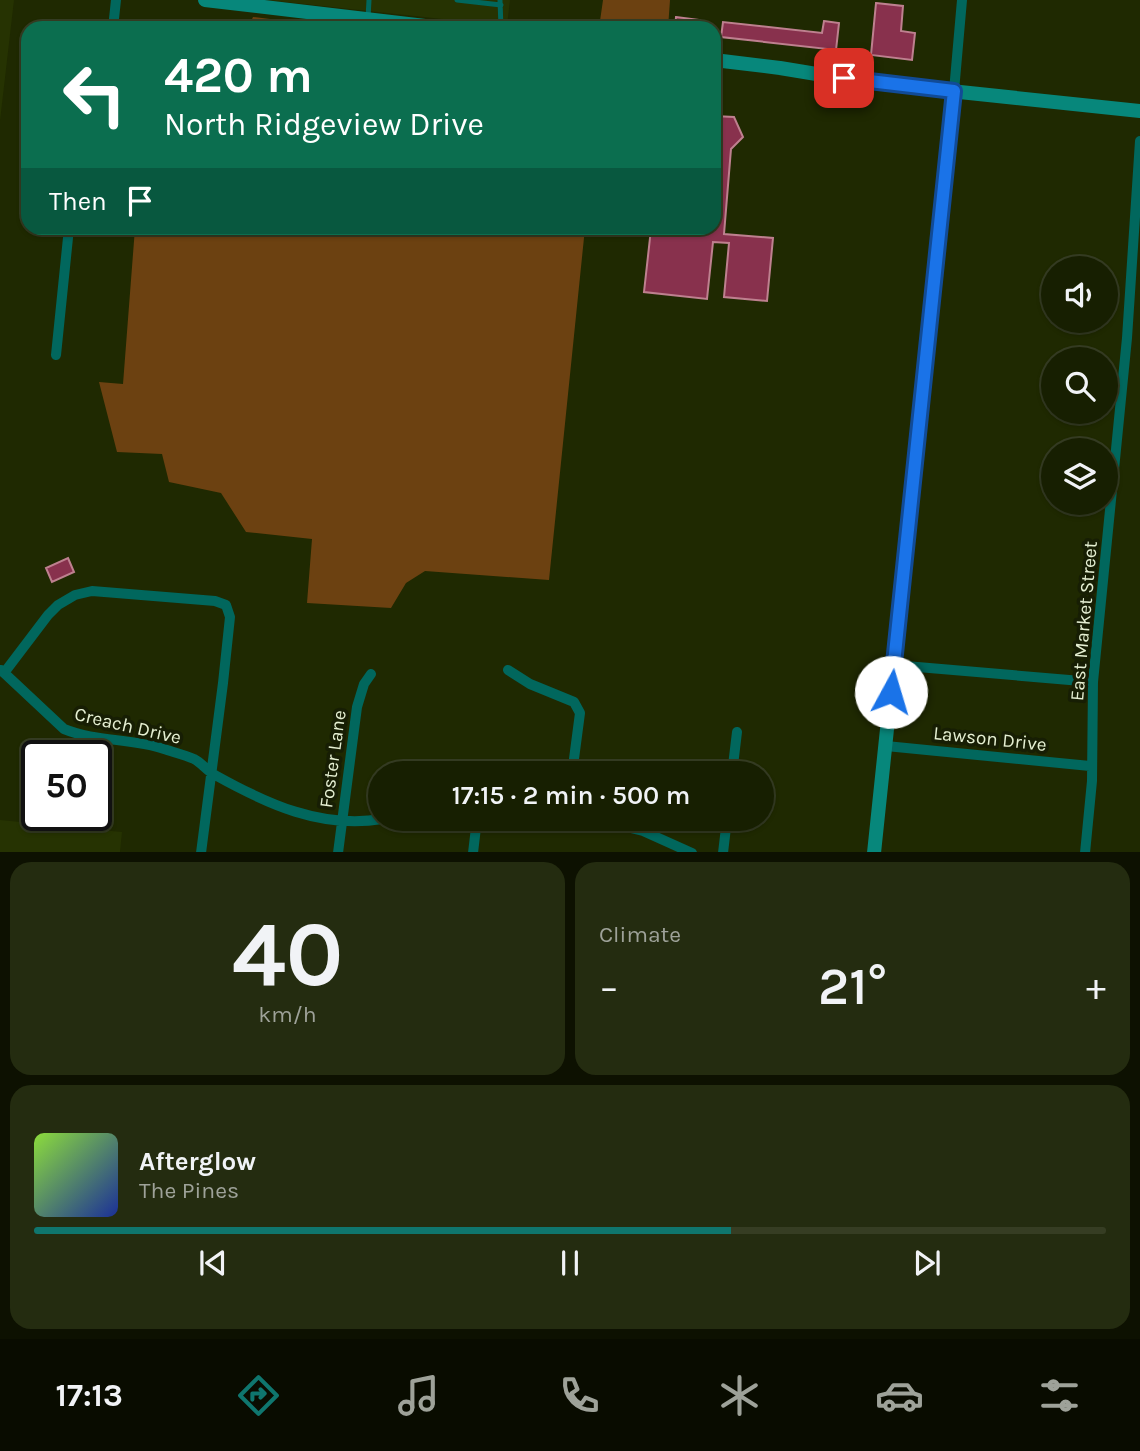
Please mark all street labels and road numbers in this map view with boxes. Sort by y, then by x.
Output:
street label: East Market Street [1066,540,1102,702]
street label: Creach Drive [72,703,183,749]
street label: Foster Lane [315,709,351,810]
street label: Lawson Drive [932,722,1048,756]

